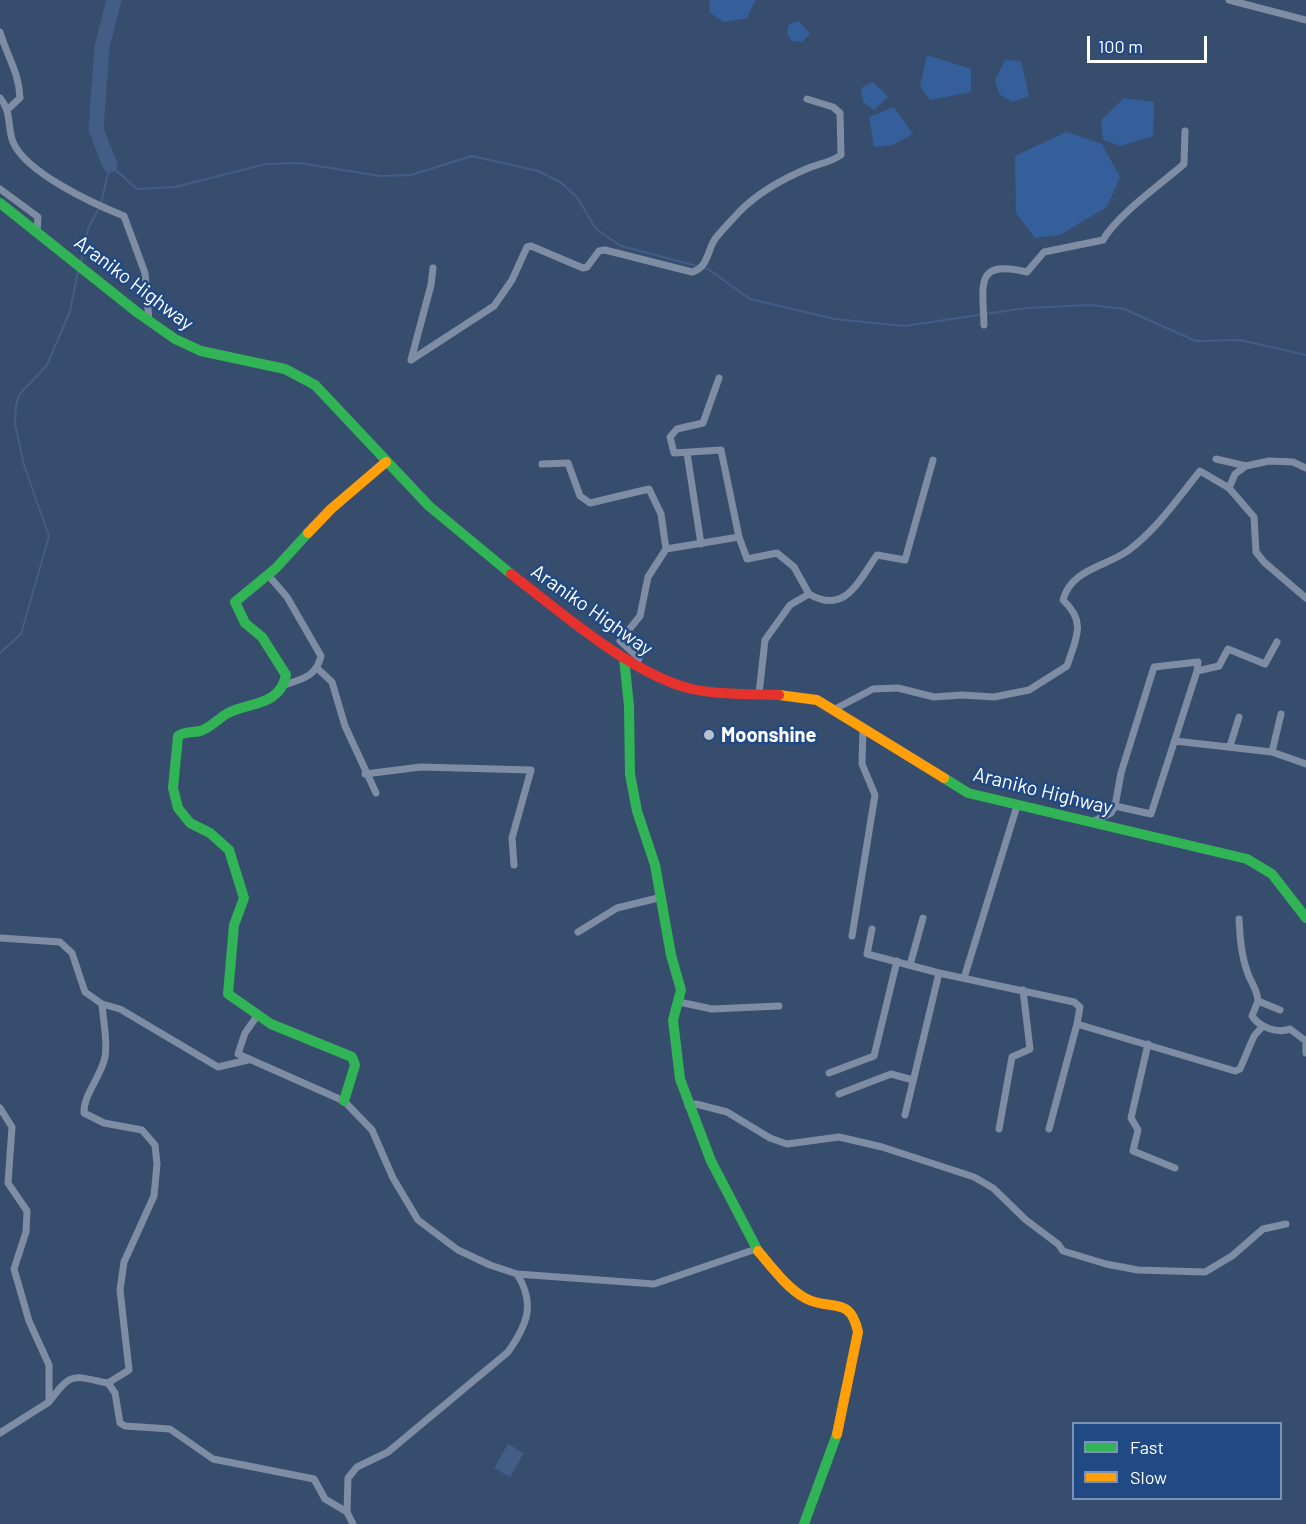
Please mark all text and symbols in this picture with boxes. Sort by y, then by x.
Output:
scale bar [1090,24,1210,62]
text: 100 m [1098,35,1143,57]
street label: Araniko Highway [70,230,198,336]
street label: Araniko Highway [527,559,657,661]
place label: Moonshine [721,723,816,747]
marker: Moonshine [702,728,716,742]
street label: Araniko Highway [971,762,1115,820]
legend [1072,1422,1282,1500]
text: Fast [1130,1436,1164,1458]
text: Slow [1130,1466,1167,1488]

